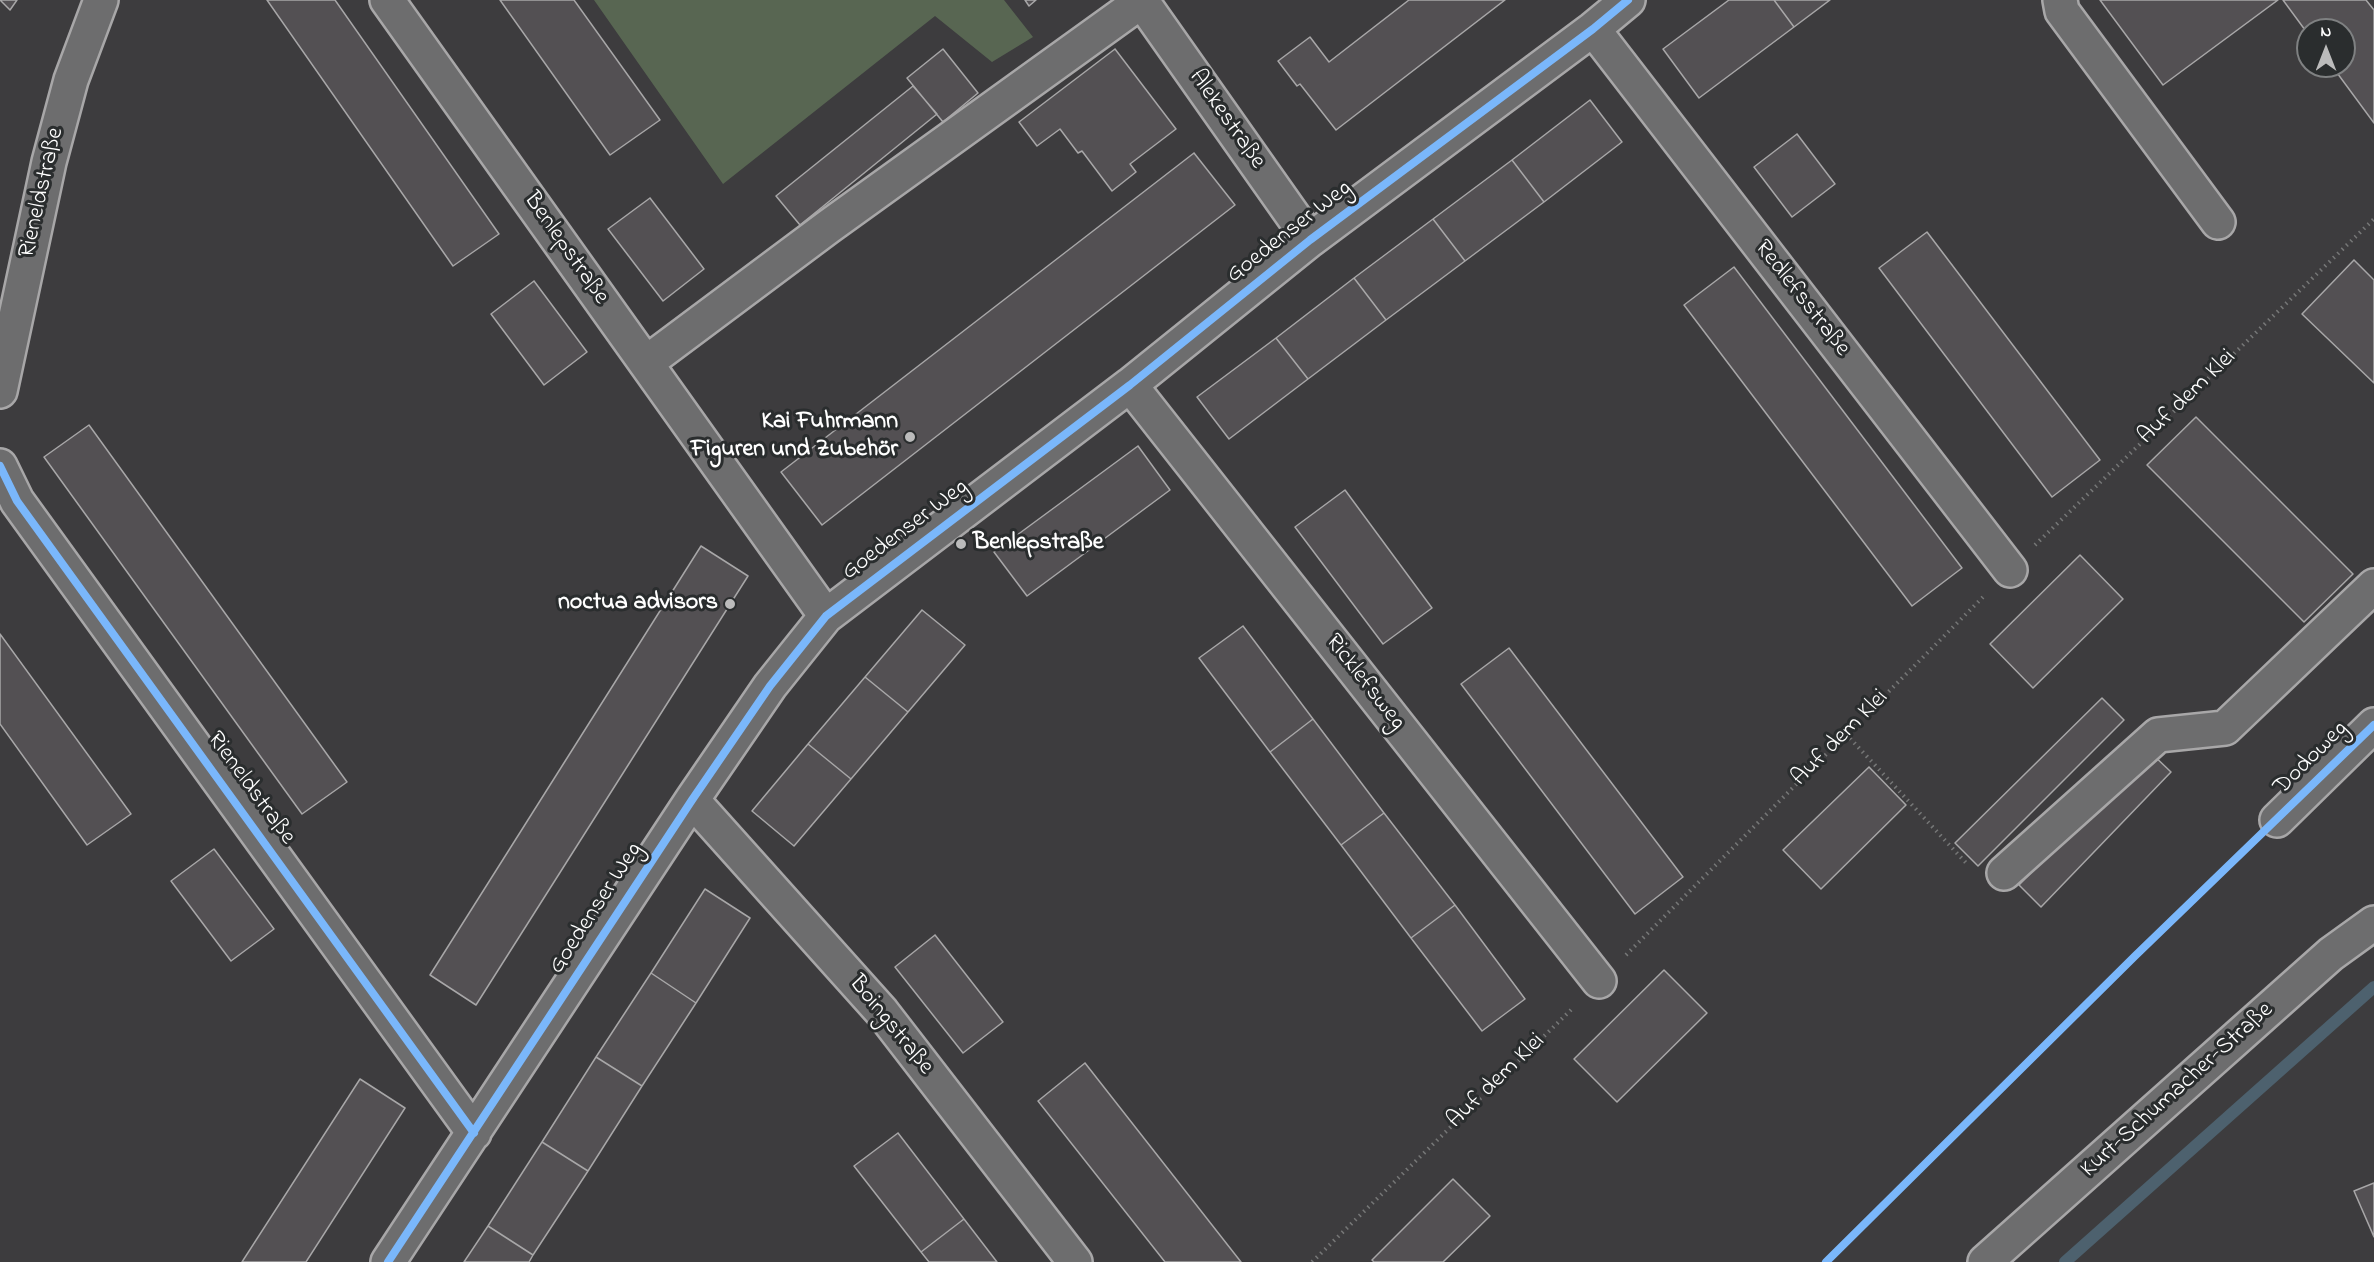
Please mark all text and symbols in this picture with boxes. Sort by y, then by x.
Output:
north arrow [2296,18,2356,78]
text: N [2321,20,2331,44]
street label: Alekestraße [1181,65,1271,175]
street label: Rieneldstraße [14,125,72,261]
street label: Goedenser Weg [1222,175,1358,291]
street label: Benlepstraße [516,187,614,311]
street label: Redlefsstraße [1747,235,1855,363]
street label: Auf dem Klei [2133,344,2243,452]
place label: Kai Fuhrmann Figuren und Zubehör [691,409,898,465]
marker: Kai Fuhrmann Figuren und Zubehör [903,430,917,444]
street label: Goedenser Weg [837,474,975,588]
place label: Benlepstraße [973,530,1104,558]
marker: Benlepstraße [954,537,968,551]
place label: noctua advisors [558,590,718,618]
marker: noctua advisors [723,597,737,611]
street label: Ricklefsweg [1318,629,1410,737]
street label: Auf dem Klei [1787,685,1895,793]
street label: Dodoweg [2269,716,2355,802]
street label: Rieneldstraße [199,727,301,851]
street label: Goedenser Weg [544,838,650,980]
street label: Boingstraße [841,970,939,1082]
street label: Kurt-Schumacher-Straße [2076,997,2280,1185]
street label: Auf dem Klei [1442,1028,1552,1136]

